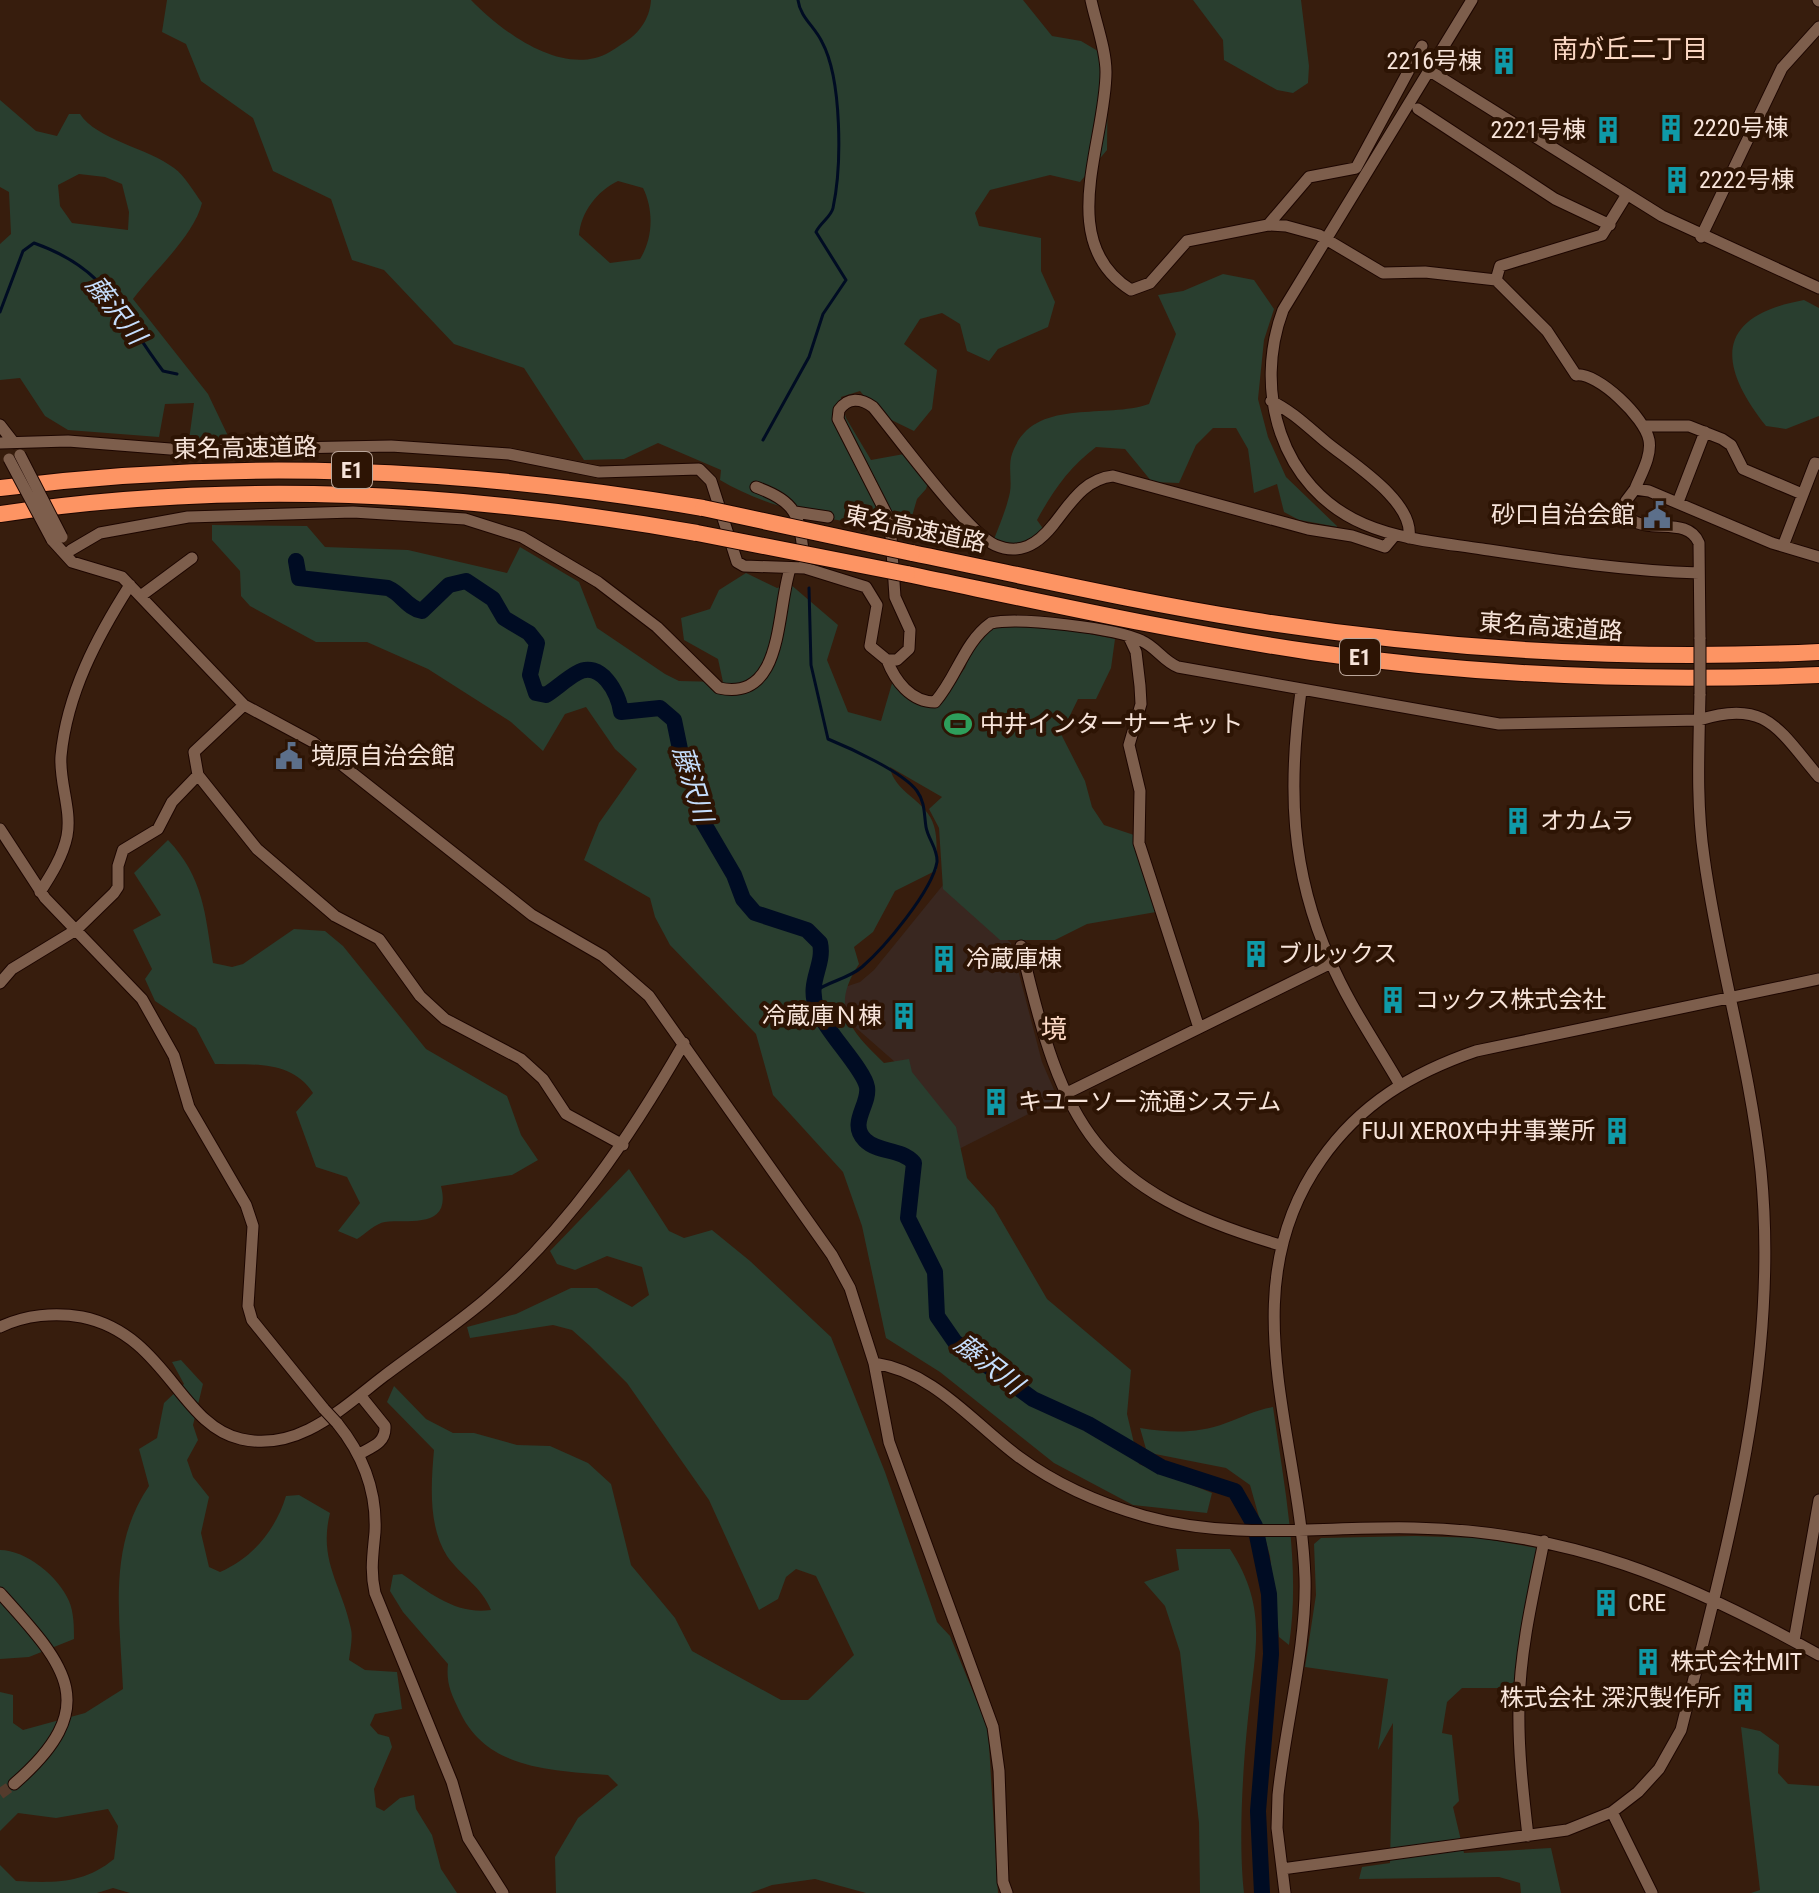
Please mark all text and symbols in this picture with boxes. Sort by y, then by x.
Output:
district label: 南が丘二丁目 [1552,34,1708,64]
building icon: 2216号棟 [1489,46,1519,76]
place label: 2216号棟 [1387,47,1482,75]
building icon: 2220号棟 [1656,113,1686,143]
place label: 2220号棟 [1693,114,1788,142]
building icon: 2221号棟 [1593,115,1623,145]
place label: 2221号棟 [1491,116,1586,144]
building icon: 2222号棟 [1662,165,1692,195]
place label: 2222号棟 [1699,166,1794,194]
water label: 藤沢川 [80,270,154,352]
street label: 東名高速道路 [173,433,317,463]
road number: E1 [332,452,372,488]
street label: 東名高速道路 [842,500,988,558]
public building icon: 砂口自治会館 [1642,500,1672,530]
place label: 砂口自治会館 [1491,501,1635,529]
street label: 東名高速道路 [1478,608,1624,646]
road number: E1 [1340,639,1380,675]
sports icon: 中井インターサーキット [943,709,973,739]
place label: 中井インターサーキット [980,710,1244,738]
public building icon: 境原自治会館 [274,741,304,771]
place label: 境原自治会館 [311,742,455,770]
water label: 藤沢川 [667,742,720,829]
building icon: オカムラ [1503,806,1533,836]
place label: オカムラ [1540,807,1635,835]
building icon: ブルックス [1241,939,1271,969]
place label: ブルックス [1278,940,1397,968]
building icon: 冷蔵庫棟 [929,944,959,974]
place label: 冷蔵庫棟 [966,945,1062,973]
building icon: コックス株式会社 [1378,985,1408,1015]
place label: コックス株式会社 [1415,986,1606,1014]
building icon: 冷蔵庫Ｎ棟 [889,1001,919,1031]
place label: 冷蔵庫Ｎ棟 [762,1002,882,1030]
district label: 境 [1041,1014,1067,1044]
building icon: キユーソー流通システム [981,1087,1011,1117]
place label: キユーソー流通システム [1018,1088,1281,1116]
building icon: FUJI XEROX中井事業所 [1602,1116,1632,1146]
place label: FUJI XEROX中井事業所 [1362,1117,1595,1145]
water label: 藤沢川 [949,1328,1031,1402]
building icon: CRE [1591,1588,1621,1618]
place label: CRE [1628,1589,1666,1617]
building icon: 株式会社MIT [1633,1647,1663,1677]
place label: 株式会社MIT [1670,1648,1802,1676]
building icon: 株式会社 深沢製作所 [1728,1683,1758,1713]
place label: 株式会社 深沢製作所 [1499,1684,1721,1712]

